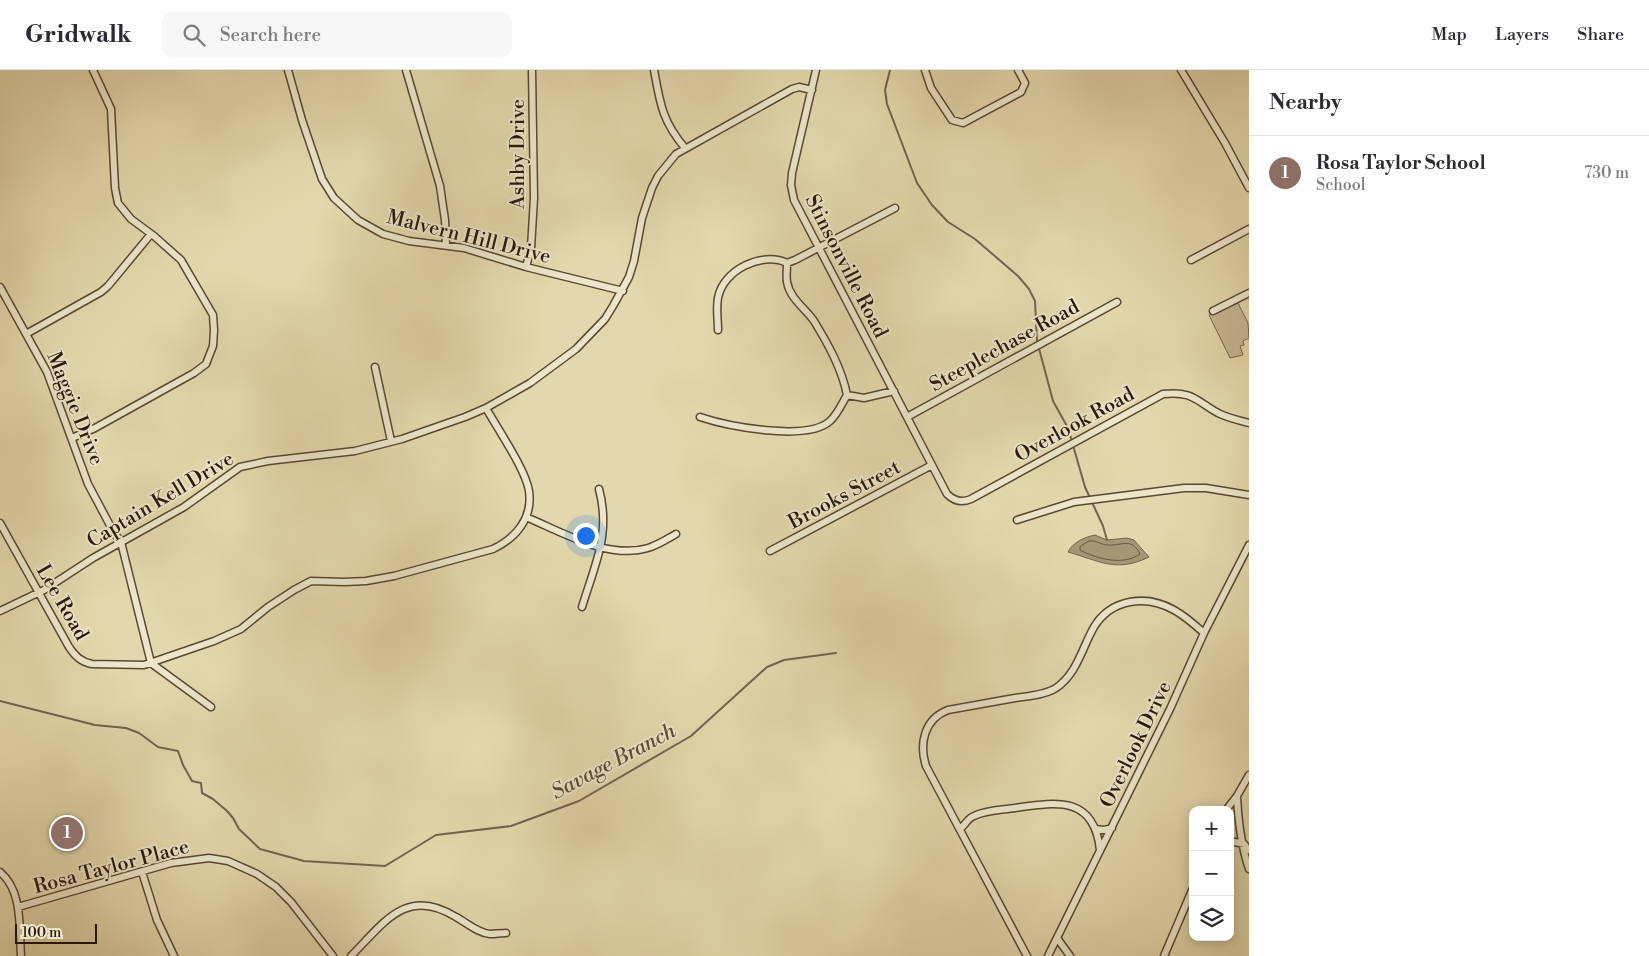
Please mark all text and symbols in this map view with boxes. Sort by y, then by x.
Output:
search box [162,12,512,57]
text: Gridwalk [25,20,132,50]
icon: search [180,21,208,49]
text: Search here [220,23,321,47]
text: Map [1432,23,1467,46]
text: Layers [1495,23,1549,46]
text: Share [1577,23,1624,46]
text: Nearby [1269,90,1342,116]
street label: Ashby Drive [506,99,531,210]
text: Rosa Taylor School [1316,151,1486,175]
text: 1 [1281,163,1289,183]
text: 730 m [1584,163,1629,183]
text: School [1316,175,1365,195]
street label: Stinsonville Road [799,191,893,343]
street label: Malvern Hill Drive [384,205,553,270]
street label: Steeplechase Road [925,294,1085,398]
street label: Maggie Drive [40,348,109,469]
street label: Overlook Road [1010,382,1140,468]
street label: Captain Kell Drive [83,447,239,554]
street label: Brooks Street [783,455,905,536]
your location [573,523,599,549]
street label: Lee Road [30,560,94,646]
street label: Overlook Drive [1095,677,1178,812]
water label: Savage Branch [547,718,681,806]
map controls [1189,806,1234,941]
button: + [1189,806,1234,851]
pin: 1 [51,814,83,852]
street label: Rosa Taylor Place [31,835,192,900]
button: − [1189,851,1234,896]
button: layers [1189,896,1234,941]
scale bar [15,921,98,944]
text: 100 m [22,924,61,942]

